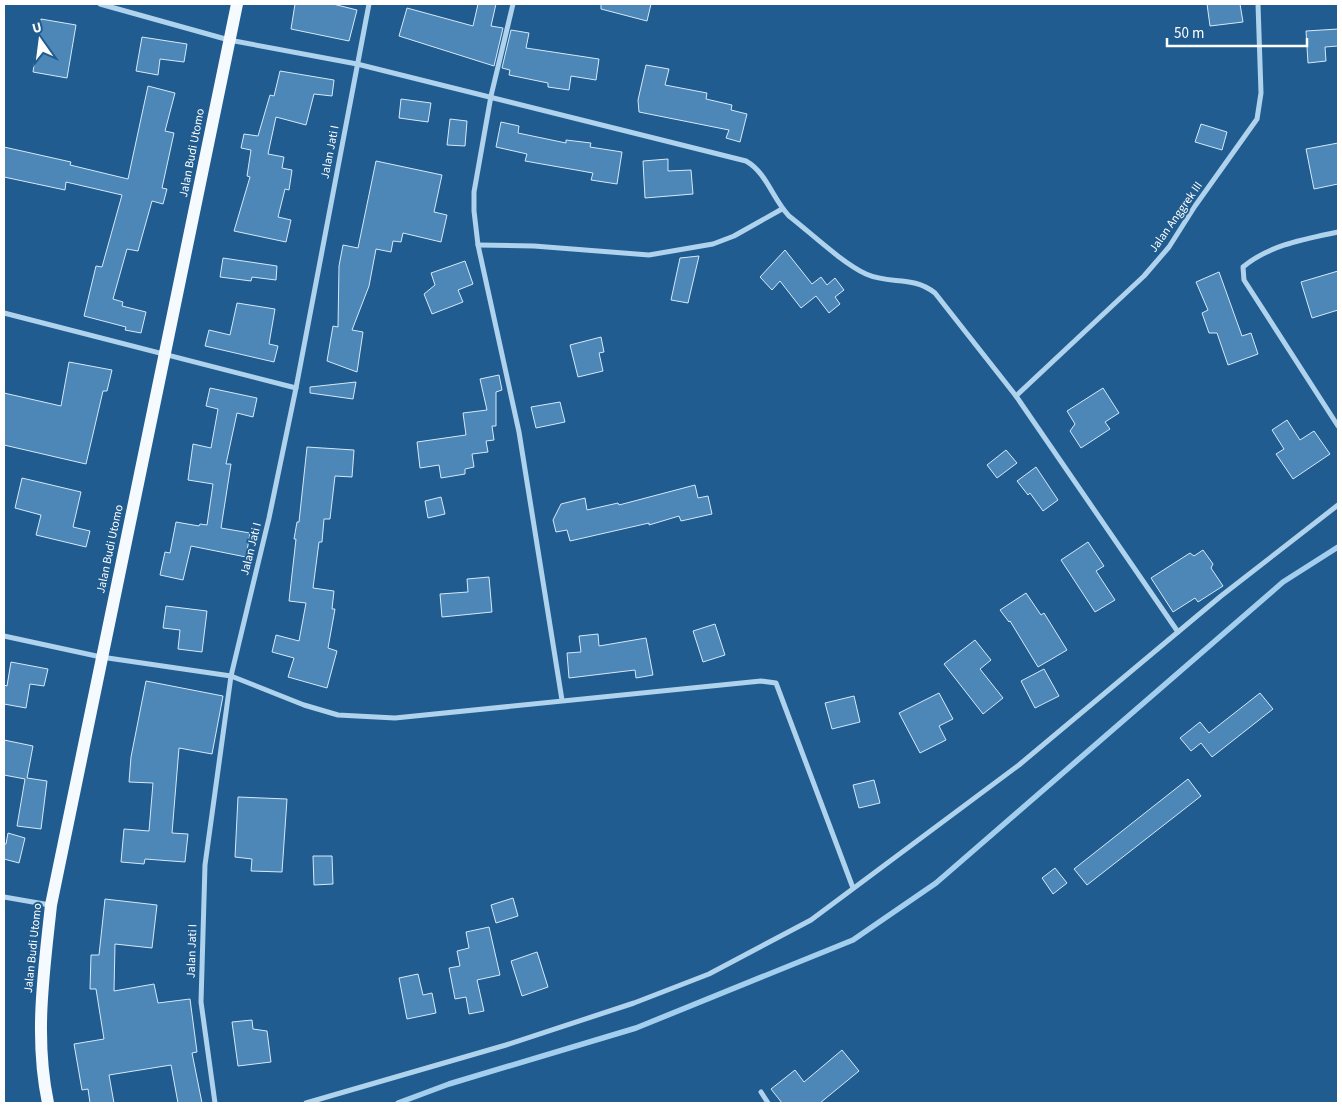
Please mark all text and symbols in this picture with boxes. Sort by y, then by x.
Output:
north arrow [15,15,65,65]
scale bar [1167,15,1307,47]
text: U [30,18,44,39]
text: 50 m [1174,23,1204,44]
street label: Jalan Budi Utomo [175,107,209,199]
street label: Jalan Jati I [316,124,344,180]
street label: Jalan Anggrek III [1145,178,1207,256]
street label: Jalan Budi Utomo [92,503,128,595]
street label: Jalan Jati I [236,521,266,577]
street label: Jalan Budi Utomo [20,902,46,994]
street label: Jalan Jati I [183,924,201,978]

